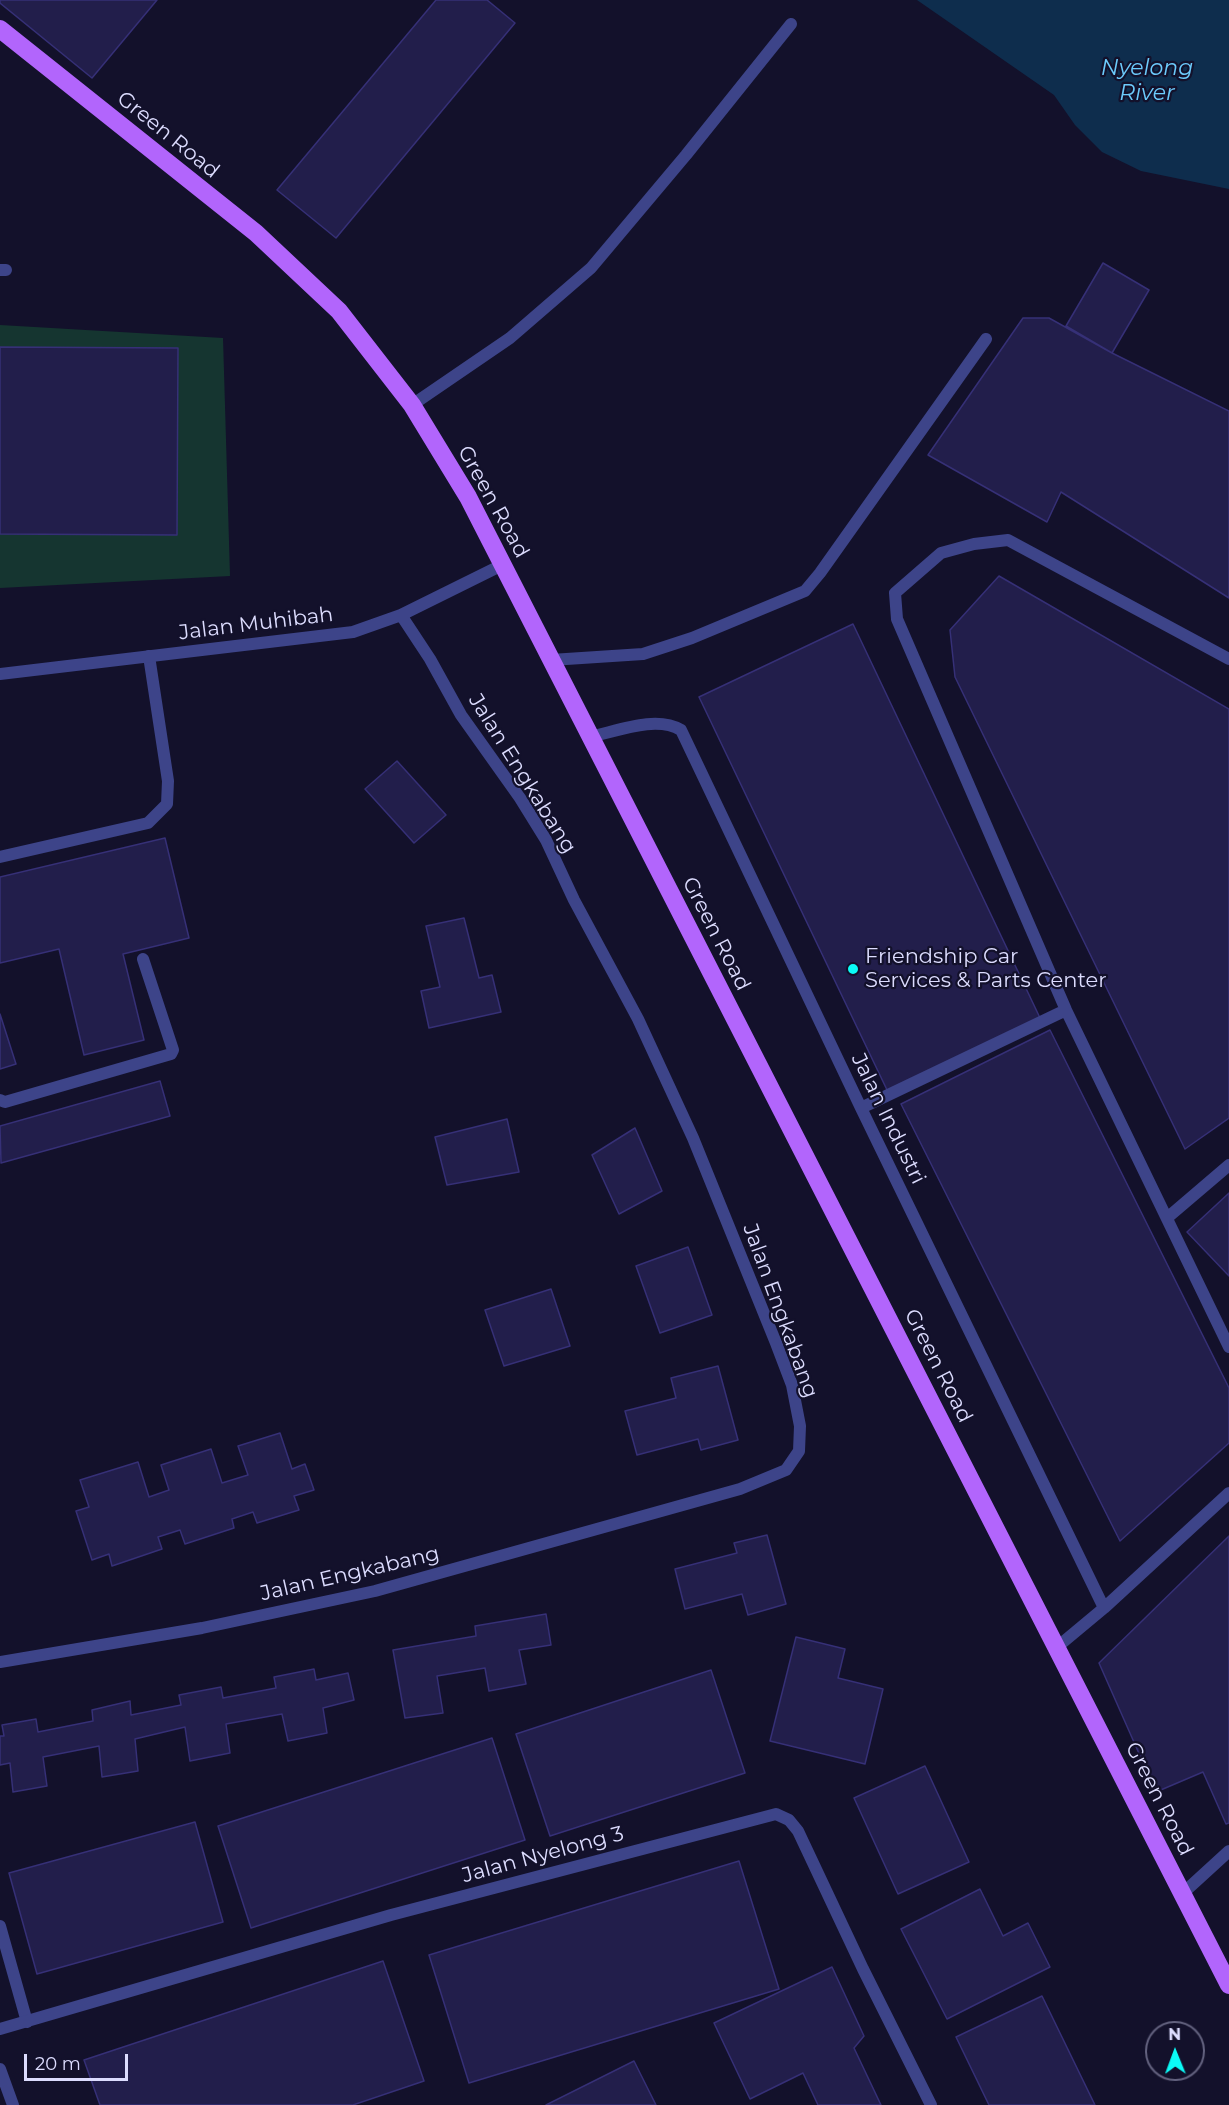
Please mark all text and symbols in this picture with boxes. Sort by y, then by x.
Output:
water label: Nyelong River [1101,56,1193,107]
street label: Green Road [112,86,224,184]
street label: Green Road [452,442,534,562]
street label: Jalan Muhibah [177,602,335,646]
street label: Jalan Engkabang [463,690,581,858]
street label: Green Road [677,873,755,995]
place label: Friendship Car Services & Parts Center [865,944,1107,994]
marker: Friendship Car Services & Parts Center [846,962,860,976]
street label: Jalan Industri [846,1050,930,1188]
street label: Jalan Engkabang [737,1221,823,1401]
street label: Green Road [899,1305,977,1427]
street label: Jalan Engkabang [258,1541,442,1607]
street label: Green Road [1120,1738,1198,1860]
street label: Jalan Nyelong 3 [459,1821,627,1889]
north arrow [1145,2021,1205,2081]
text: N [1168,2025,1181,2044]
scale bar [27,2042,130,2080]
text: 20 m [35,2053,81,2075]

